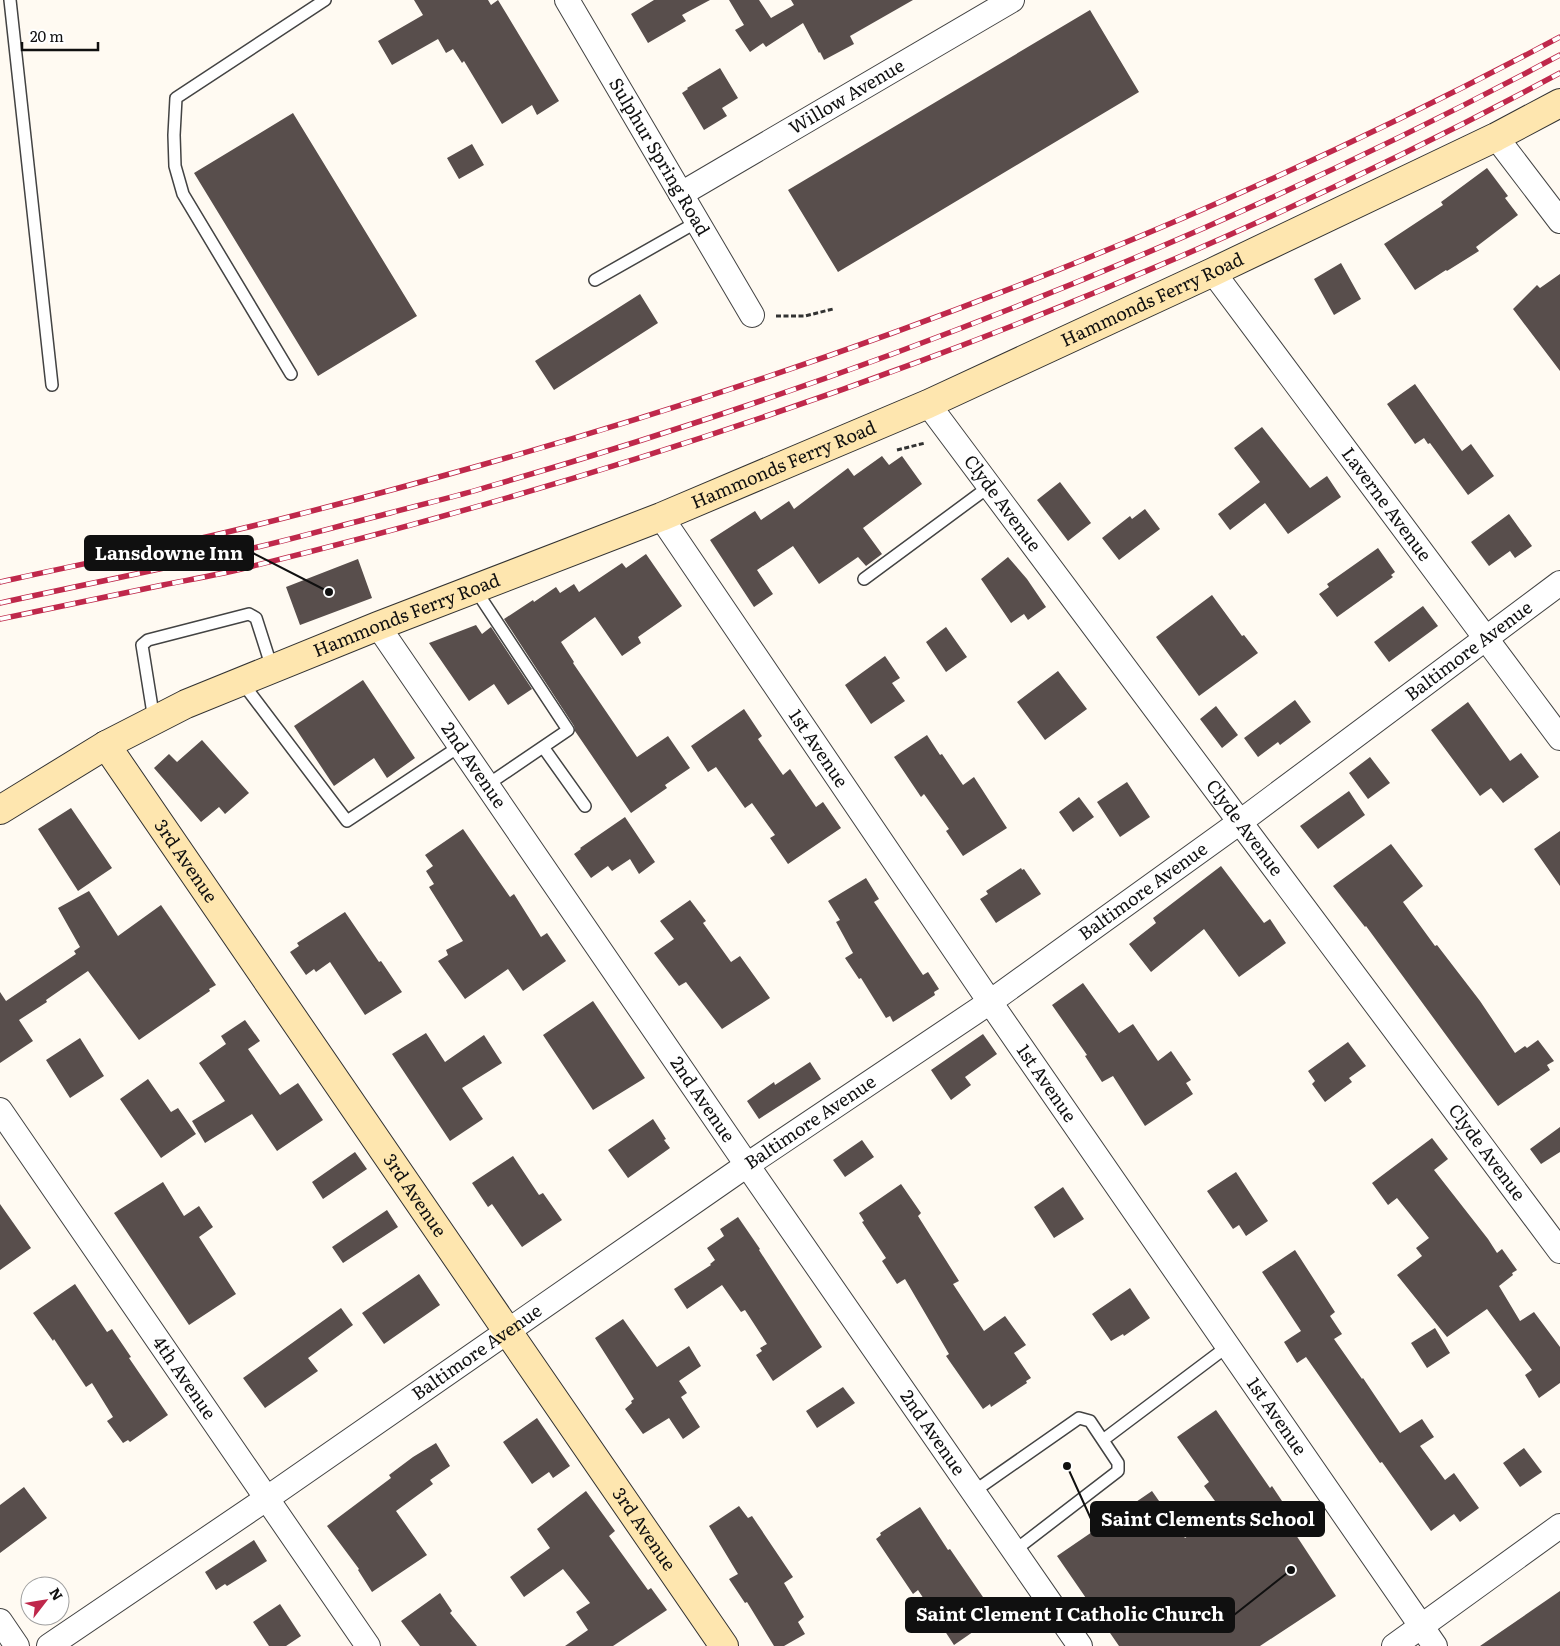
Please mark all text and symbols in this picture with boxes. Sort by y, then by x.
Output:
scale bar [22,20,99,52]
text: 20 m [30,24,64,47]
street label: Willow Avenue [783,51,909,140]
street label: Sulphur Spring Road [603,72,718,240]
street label: Hammonds Ferry Road [1056,244,1248,353]
street label: Hammonds Ferry Road [686,413,880,515]
street label: Laverne Avenue [1336,441,1439,566]
street label: Clyde Avenue [958,448,1049,557]
callout: Lansdowne Inn [85,536,253,570]
text: Lansdowne Inn [95,538,243,566]
street label: Hammonds Ferry Road [309,565,503,663]
street label: Baltimore Avenue [1399,593,1537,706]
street label: 1st Avenue [783,703,856,792]
street label: 2nd Avenue [436,716,514,813]
street label: Clyde Avenue [1200,773,1291,881]
street label: 3rd Avenue [149,813,225,908]
street label: Baltimore Avenue [1072,835,1212,946]
street label: 1st Avenue [1011,1038,1084,1127]
street label: 2nd Avenue [664,1050,743,1147]
street label: Baltimore Avenue [738,1067,881,1175]
street label: Clyde Avenue [1443,1098,1533,1206]
street label: 3rd Avenue [377,1147,454,1242]
street label: Baltimore Avenue [406,1297,547,1406]
street label: 4th Avenue [147,1330,223,1424]
street label: 1st Avenue [1241,1371,1314,1460]
street label: 2nd Avenue [894,1384,973,1480]
street label: 3rd Avenue [607,1481,683,1576]
callout: Saint Clements School [1091,1502,1324,1536]
text: Saint Clements School [1101,1504,1315,1532]
north arrow [20,1576,70,1626]
text: N [45,1584,69,1604]
callout: Saint Clement I Catholic Church [906,1598,1234,1632]
text: Saint Clement I Catholic Church [916,1599,1224,1627]

